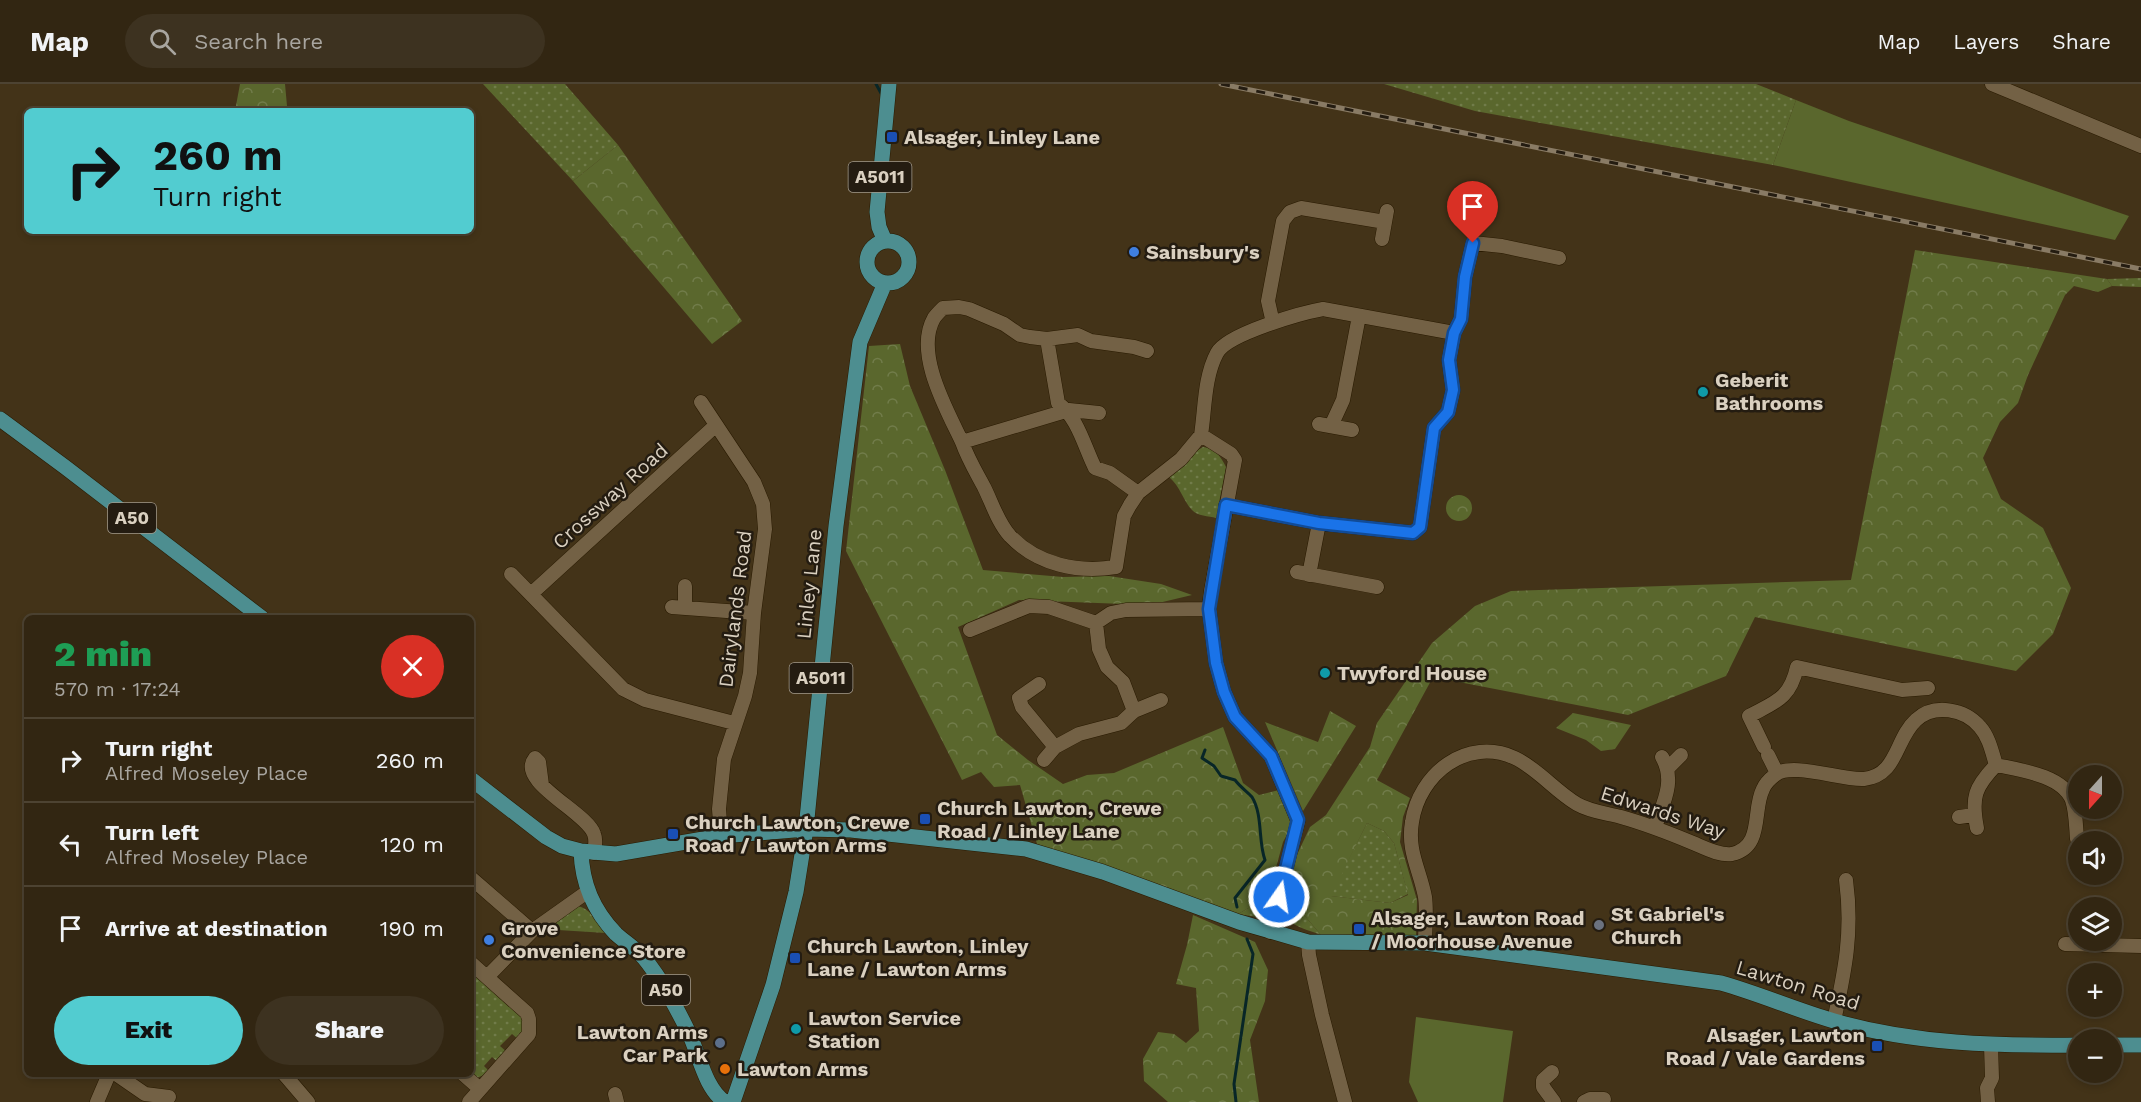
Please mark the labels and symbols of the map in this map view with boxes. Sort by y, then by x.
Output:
place label: Alsager, Linley Lane [904,125,1100,149]
marker: Alsager, Linley Lane [885,130,899,144]
road number: A5011 [848,162,912,192]
pin [1447,181,1498,243]
place label: Sainsbury's [1146,240,1260,264]
marker: Sainsbury's [1127,245,1141,259]
place label: Geberit Bathrooms [1715,368,1823,415]
marker: Geberit Bathrooms [1696,385,1710,399]
street label: Crossway Road [547,438,673,554]
road number: A50 [108,503,156,533]
street label: Linley Lane [791,528,827,640]
street label: Dairylands Road [713,529,757,689]
place label: Twyford House [1337,661,1487,685]
road number: A5011 [790,663,852,693]
marker: Twyford House [1318,666,1332,680]
north arrow [2068,765,2122,819]
street label: Edwards Way [1598,781,1729,844]
place label: Church Lawton, Crewe Road / Linley Lane [937,796,1162,843]
place label: Church Lawton, Crewe Road / Lawton Arms [685,810,910,857]
marker: Church Lawton, Crewe Road / Linley Lane [918,812,932,826]
marker: Church Lawton, Crewe Road / Lawton Arms [666,827,680,841]
position arrow [1247,865,1311,929]
place label: St Gabriel's Church [1611,902,1725,949]
place label: Alsager, Lawton Road / Moorhouse Avenue [1371,906,1585,953]
place label: Grove Convenience Store [501,916,686,963]
marker: St Gabriel's Church [1592,918,1606,932]
marker: Alsager, Lawton Road / Moorhouse Avenue [1352,922,1366,936]
marker: Grove Convenience Store [482,933,496,947]
place label: Church Lawton, Linley Lane / Lawton Arms [807,934,1029,981]
marker: Church Lawton, Linley Lane / Lawton Arms [788,951,802,965]
street label: Lawton Road [1733,955,1863,1015]
road number: A50 [642,975,690,1005]
place label: Lawton Service Station [808,1006,961,1053]
place label: Lawton Arms Car Park [577,1020,709,1067]
marker: Lawton Service Station [789,1022,803,1036]
place label: Alsager, Lawton Road / Vale Gardens [1666,1023,1865,1070]
marker: Lawton Arms Car Park [713,1036,727,1050]
marker: Alsager, Lawton Road / Vale Gardens [1870,1039,1884,1053]
place label: Lawton Arms [737,1057,869,1081]
marker: Lawton Arms [718,1062,732,1076]

